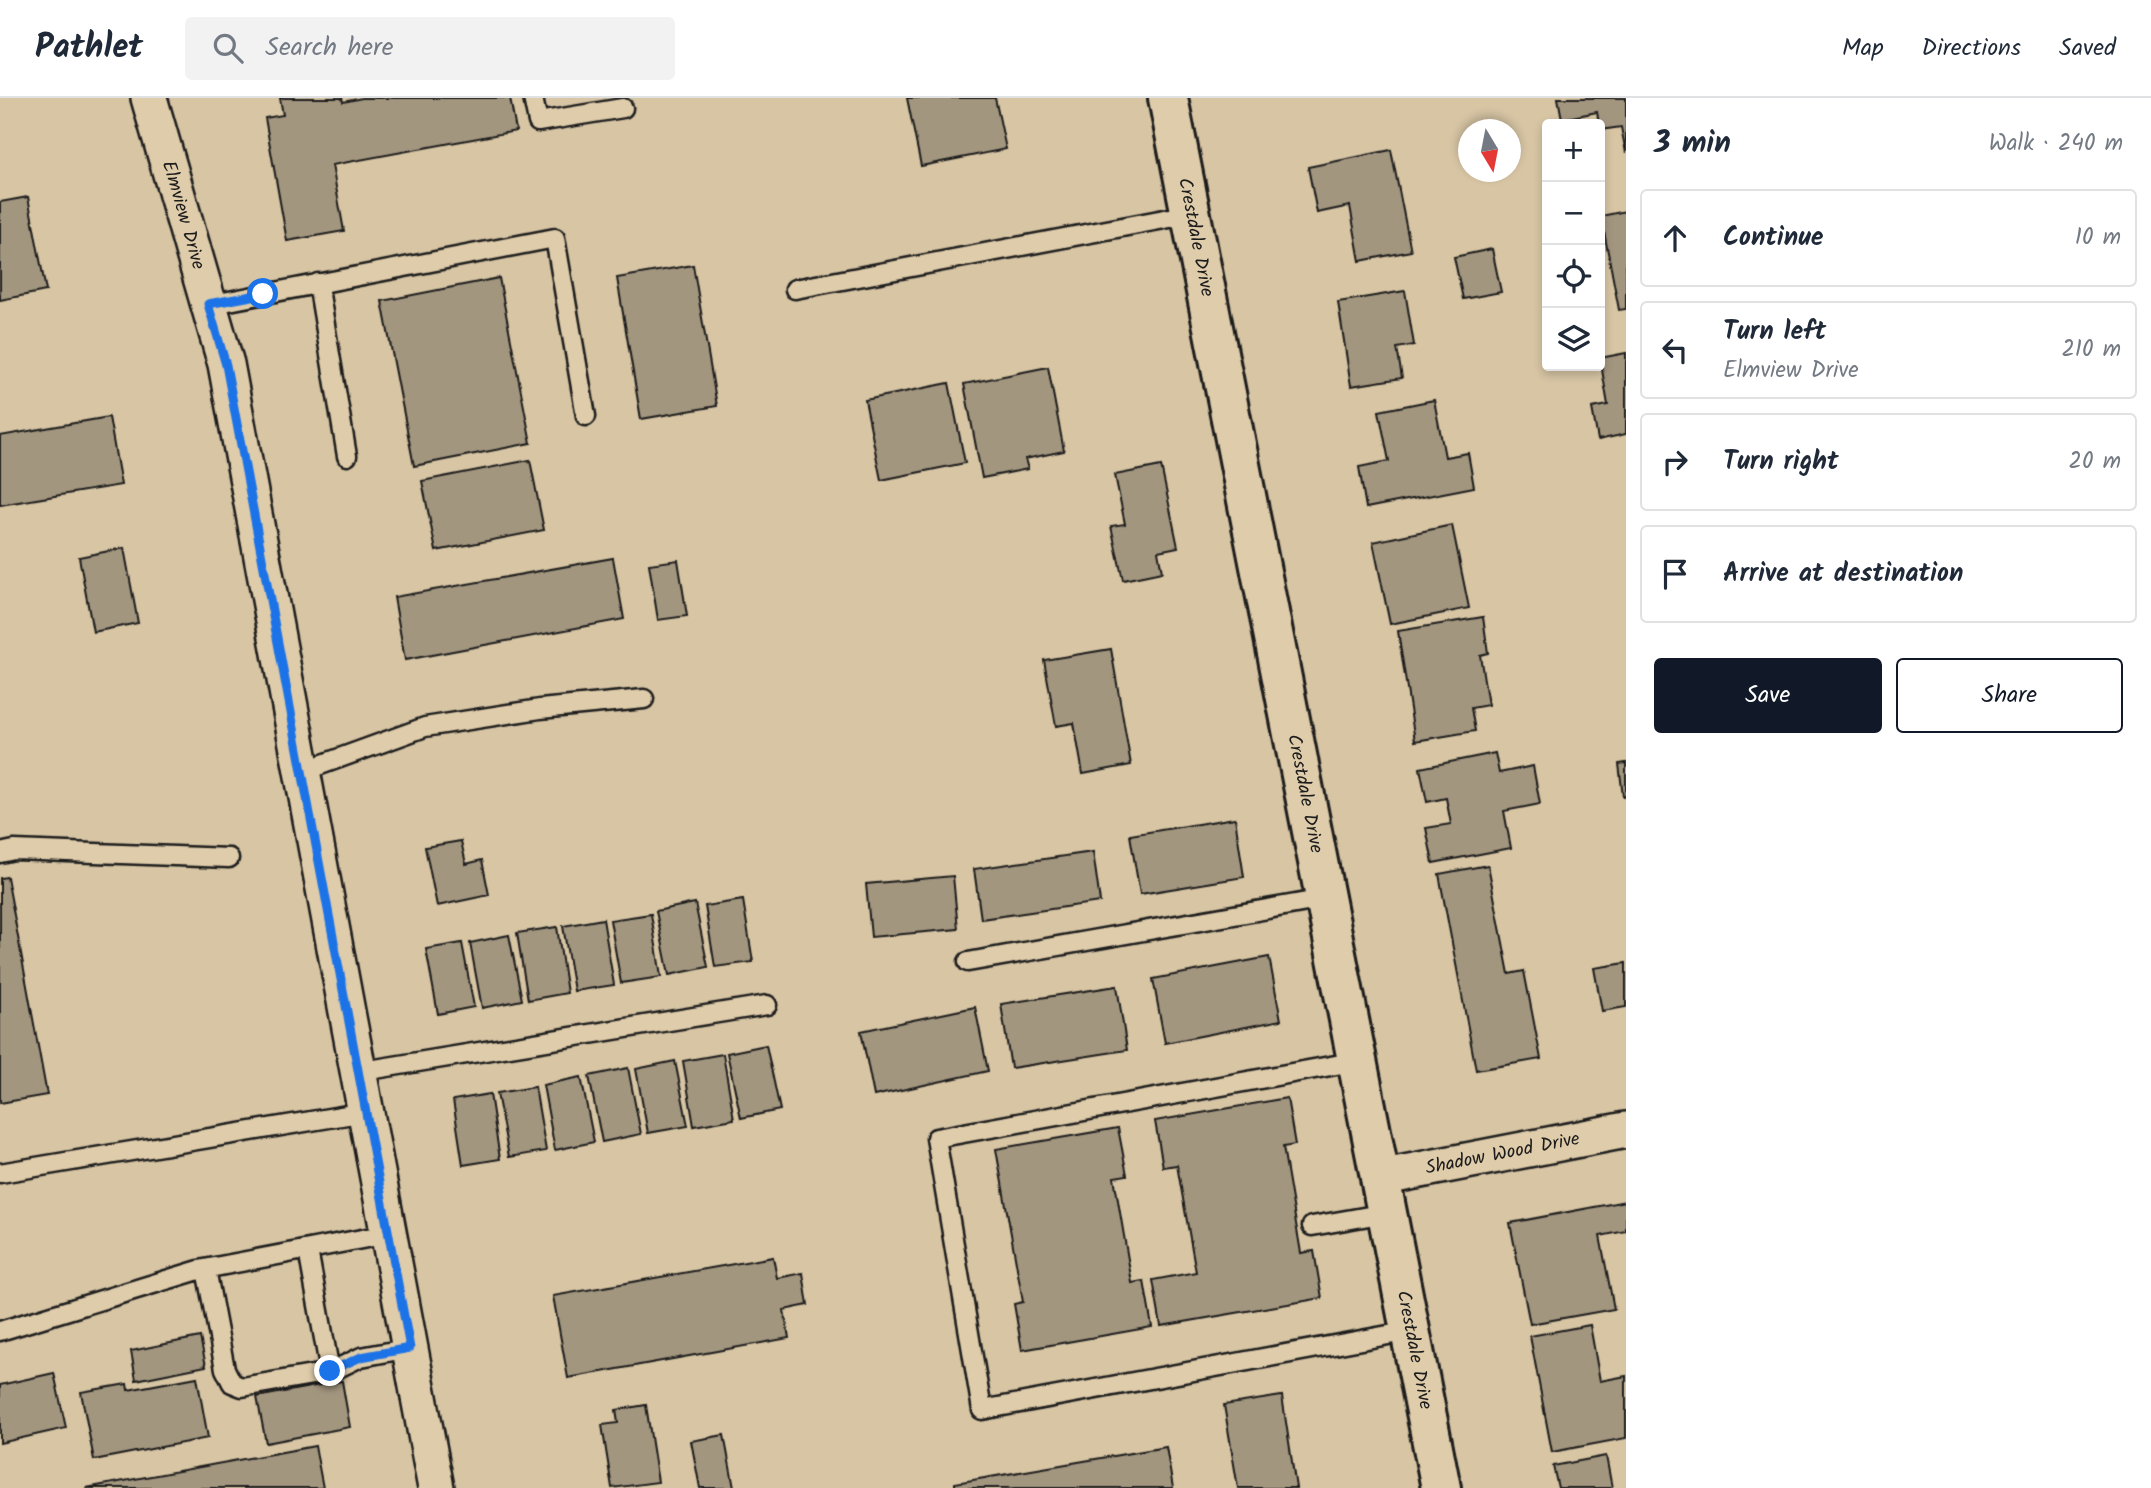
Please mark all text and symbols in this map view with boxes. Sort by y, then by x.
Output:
search box [185,17,675,80]
text: Pathlet [35,22,143,75]
text: Search here [265,27,393,69]
icon: search [209,29,247,67]
text: Map [1842,29,1884,68]
text: Directions [1922,29,2021,68]
text: Saved [2059,29,2116,68]
north arrow [1458,119,1521,182]
map controls [1542,119,1605,371]
button: + [1542,119,1605,182]
text: 3 min [1654,120,1731,168]
text: Walk · 240 m [1989,126,2123,162]
street label: Elmview Drive [153,157,213,274]
street label: Crestdale Drive [1169,175,1222,300]
button: − [1542,182,1605,245]
text: Continue [1723,217,1824,259]
icon: ahead [1656,219,1694,257]
text: 10 m [2075,220,2121,256]
button: locate [1542,245,1605,308]
route start [247,278,278,309]
button: layers [1542,308,1605,371]
text: Turn left [1723,311,1826,353]
icon: left [1656,331,1694,369]
text: 210 m [2061,332,2121,368]
text: Elmview Drive [1723,353,1859,389]
text: Turn right [1723,441,1839,483]
icon: right [1656,443,1694,481]
text: 20 m [2069,444,2121,480]
text: Arrive at destination [1723,553,1963,595]
icon: arrive [1656,555,1694,593]
button: Save [1654,658,1882,733]
button: Share [1896,658,2123,733]
street label: Crestdale Drive [1278,732,1331,856]
street label: Shadow Wood Drive [1423,1124,1583,1184]
street label: Crestdale Drive [1388,1288,1440,1413]
route end [314,1355,345,1386]

